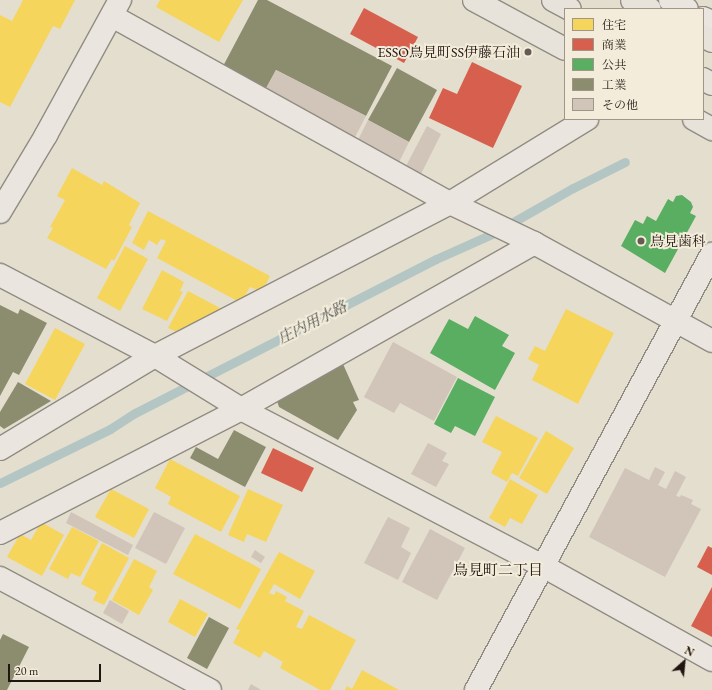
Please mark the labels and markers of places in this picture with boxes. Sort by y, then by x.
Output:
place label: ESSO鳥見町SS伊藤石油 [377,44,520,60]
marker: ESSO鳥見町SS伊藤石油 [523,47,533,57]
place label: 鳥見歯科 [650,233,706,249]
marker: 鳥見歯科 [635,235,647,247]

